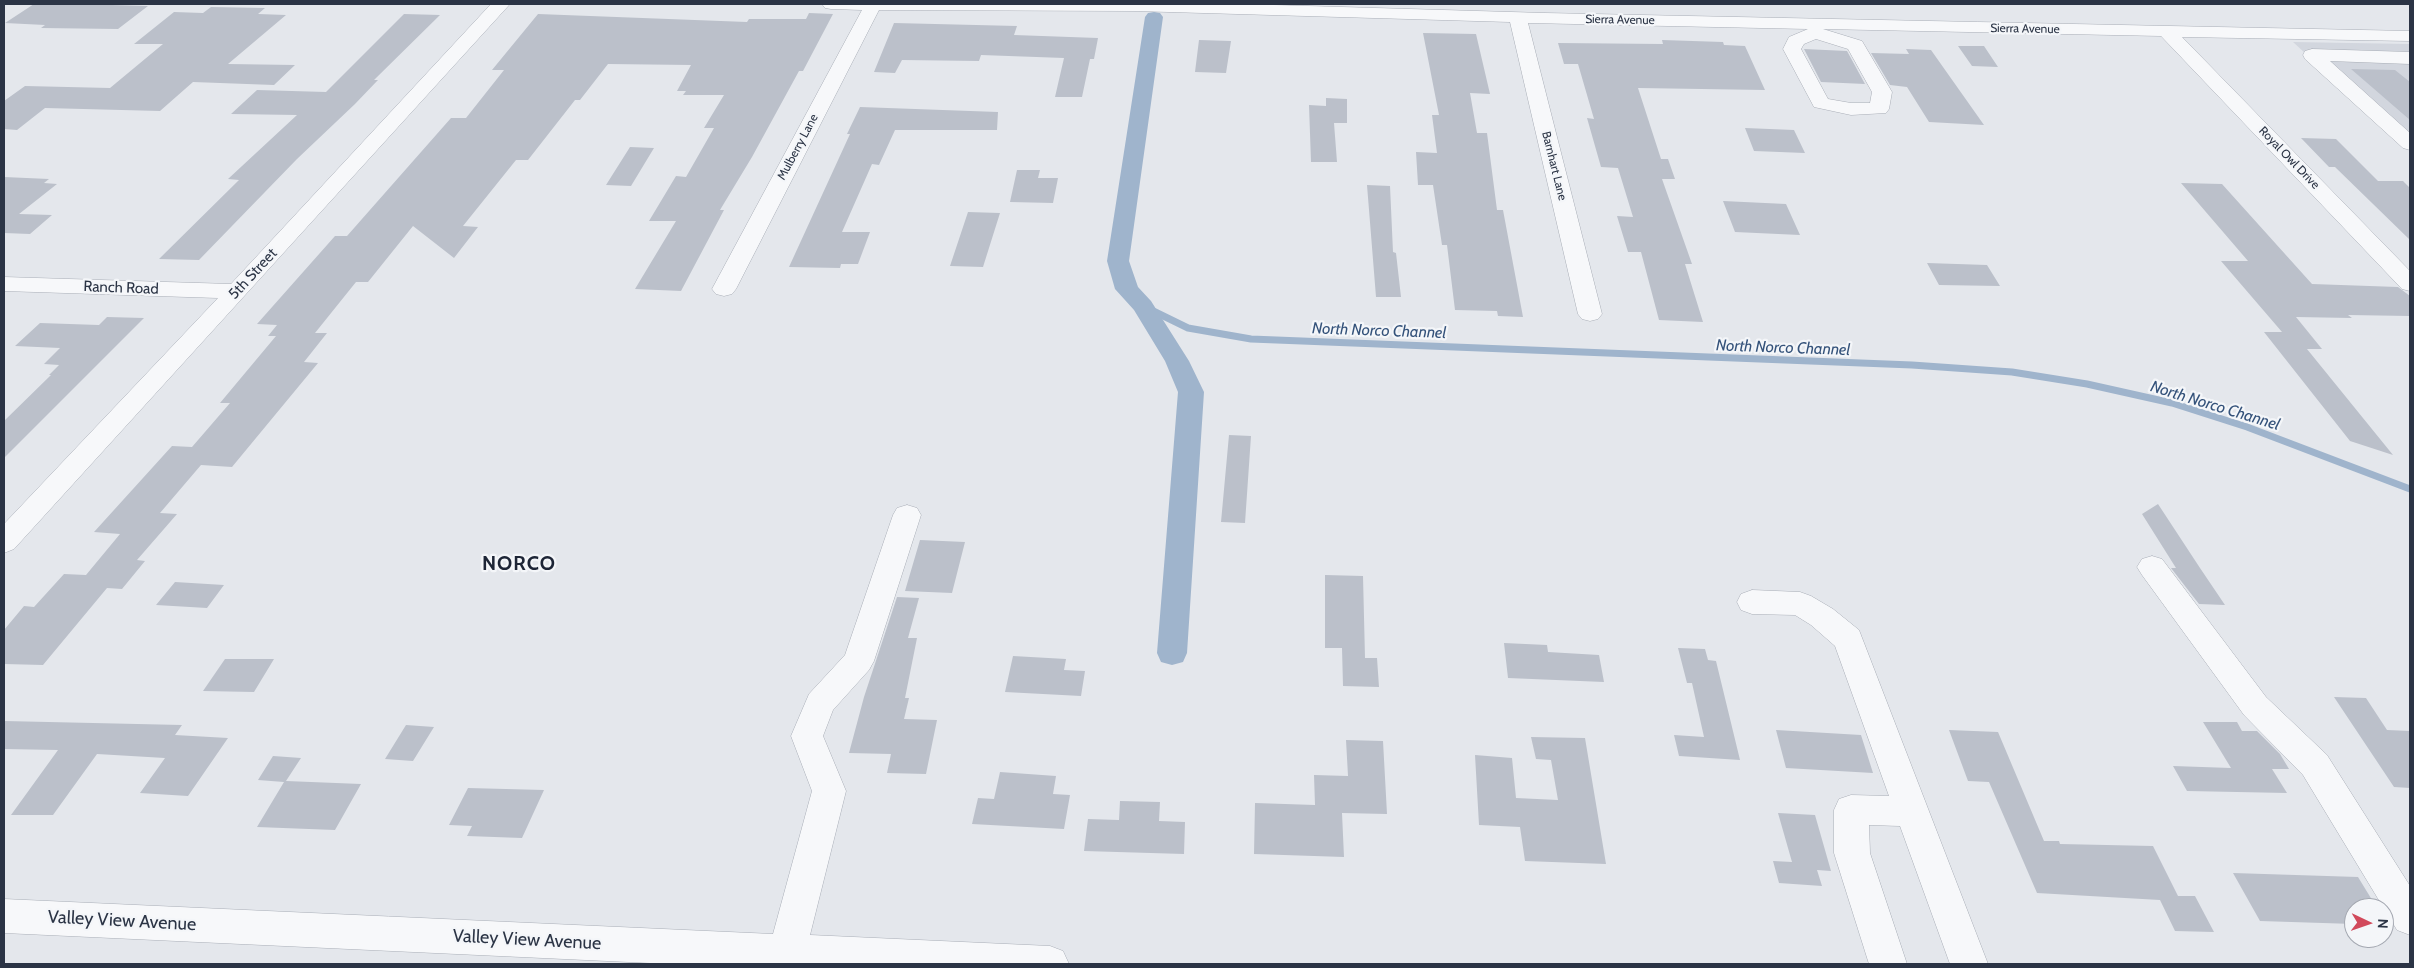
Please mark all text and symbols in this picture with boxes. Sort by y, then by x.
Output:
street label: Sierra Avenue [1585,12,1655,28]
street label: Sierra Avenue [1990,21,2060,37]
street label: Mulberry Lane [775,112,821,182]
street label: Royal Owl Drive [2256,124,2322,192]
street label: Barnhart Lane [1538,130,1570,202]
street label: 5th Street [225,245,281,303]
street label: Ranch Road [83,278,159,298]
water label: North Norco Channel [1312,319,1446,343]
water label: North Norco Channel [1716,336,1850,360]
water label: North Norco Channel [2148,377,2282,435]
district label: NORCO [481,552,557,576]
north arrow [2344,898,2394,948]
street label: Valley View Avenue [47,906,197,936]
text: N [2374,918,2392,929]
street label: Valley View Avenue [452,925,602,955]

